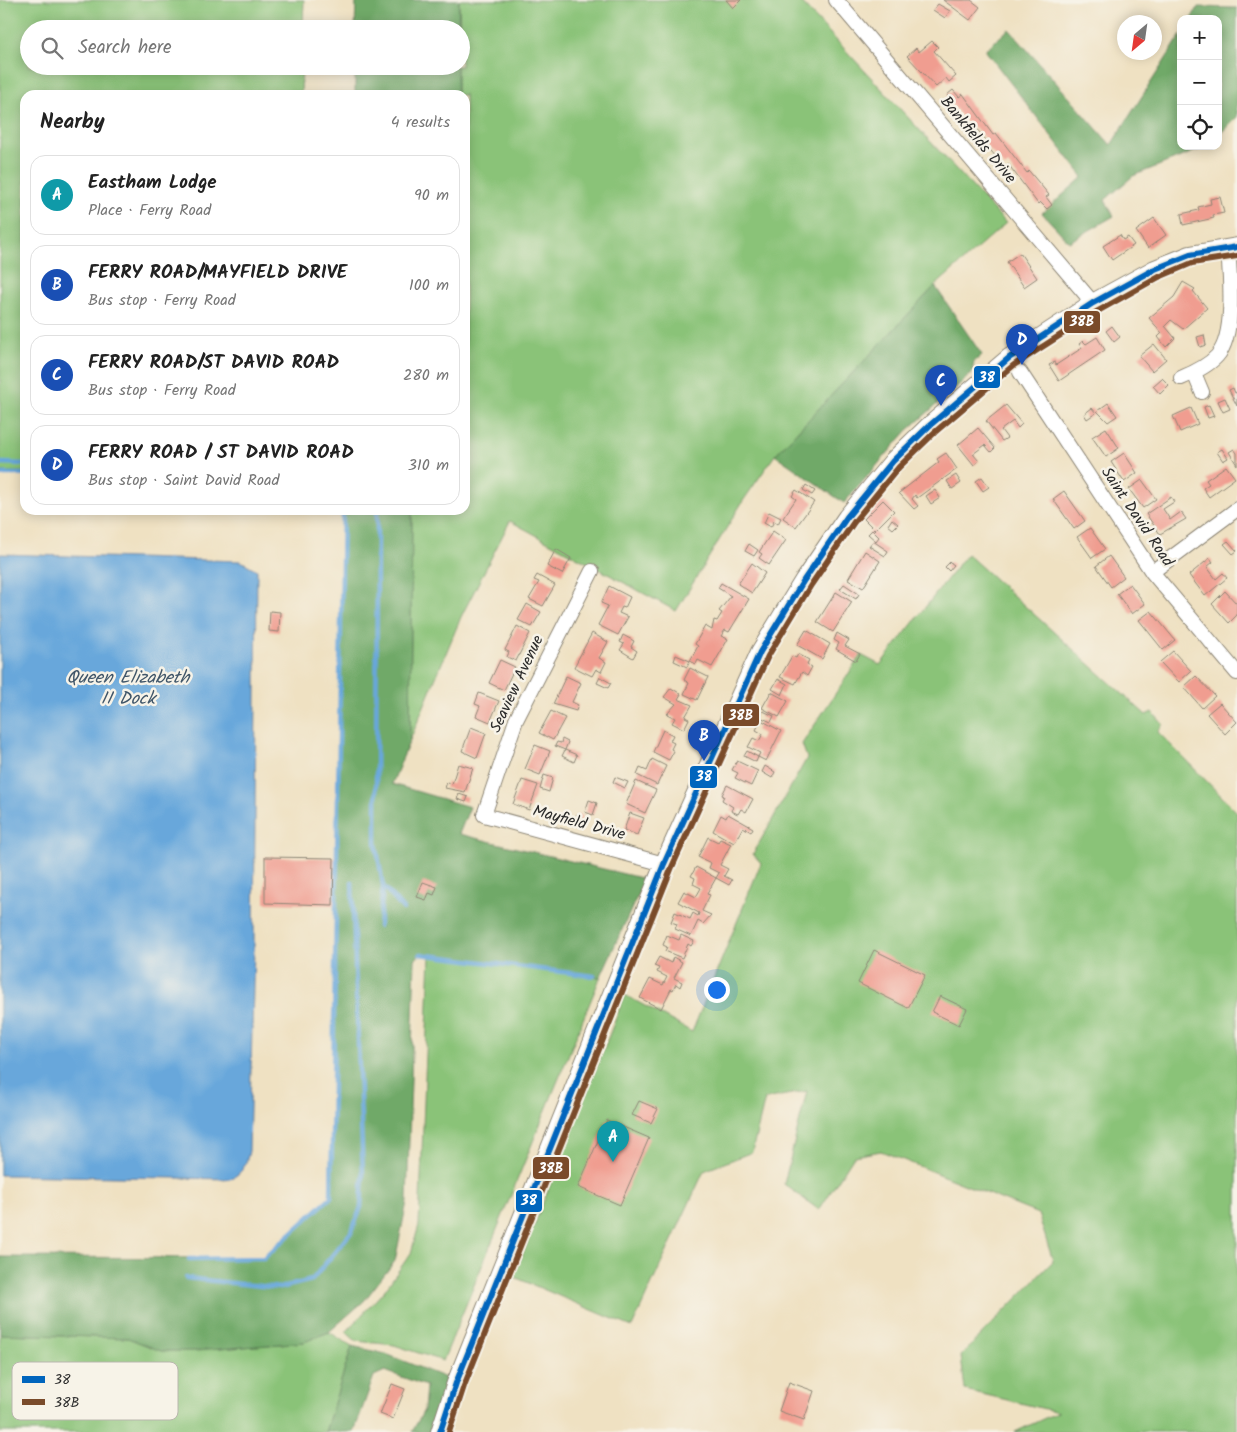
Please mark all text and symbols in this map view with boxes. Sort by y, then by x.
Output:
north arrow [1117,15,1162,60]
map controls [1177,15,1222,150]
button: + [1177,15,1222,60]
search box [20,20,470,75]
text: Search here [78,33,172,63]
icon: search [38,34,66,62]
button: − [1177,60,1222,105]
street label: Bankfields Drive [934,91,1022,189]
button: locate [1177,105,1222,150]
text: Nearby [40,106,105,139]
text: 4 results [391,110,450,135]
text: Eastham Lodge [88,168,217,198]
text: A [52,183,62,208]
text: 90 m [414,183,449,208]
text: Place · Ferry Road [88,198,211,223]
text: FERRY ROAD/MAYFIELD DRIVE [88,258,347,288]
text: B [52,273,62,298]
text: 100 m [409,273,449,298]
text: Bus stop · Ferry Road [88,288,236,313]
line badge: 38B [1063,310,1101,334]
text: 38B [1069,311,1094,333]
pin: D [1006,324,1038,365]
text: FERRY ROAD/ST DAVID ROAD [88,348,339,378]
text: C [52,363,62,388]
text: 280 m [403,363,449,388]
pin: C [925,365,957,406]
line badge: 38 [973,365,1001,389]
text: 38 [978,367,996,389]
text: Bus stop · Ferry Road [88,378,236,403]
text: FERRY ROAD / ST DAVID ROAD [88,438,354,468]
text: D [52,453,62,478]
text: 310 m [408,453,449,478]
street label: Saint David Road [1094,462,1180,573]
text: Bus stop · Saint David Road [88,468,279,493]
street label: Seaview Avenue [483,631,551,737]
water label: Queen Elizabeth II Dock [67,664,191,714]
line badge: 38B [722,703,760,727]
text: 38B [728,705,753,727]
pin: B [688,720,720,761]
line badge: 38 [689,765,718,789]
text: 38 [695,766,713,788]
street label: Mayfield Drive [530,799,628,847]
your location [704,977,730,1003]
pin: A [597,1121,629,1162]
line badge: 38B [532,1156,570,1180]
text: 38B [538,1158,563,1180]
line badge: 38 [515,1189,543,1213]
text: 38 [520,1190,538,1212]
legend [12,1362,178,1420]
text: 38 [54,1369,71,1391]
text: 38B [54,1392,79,1414]

